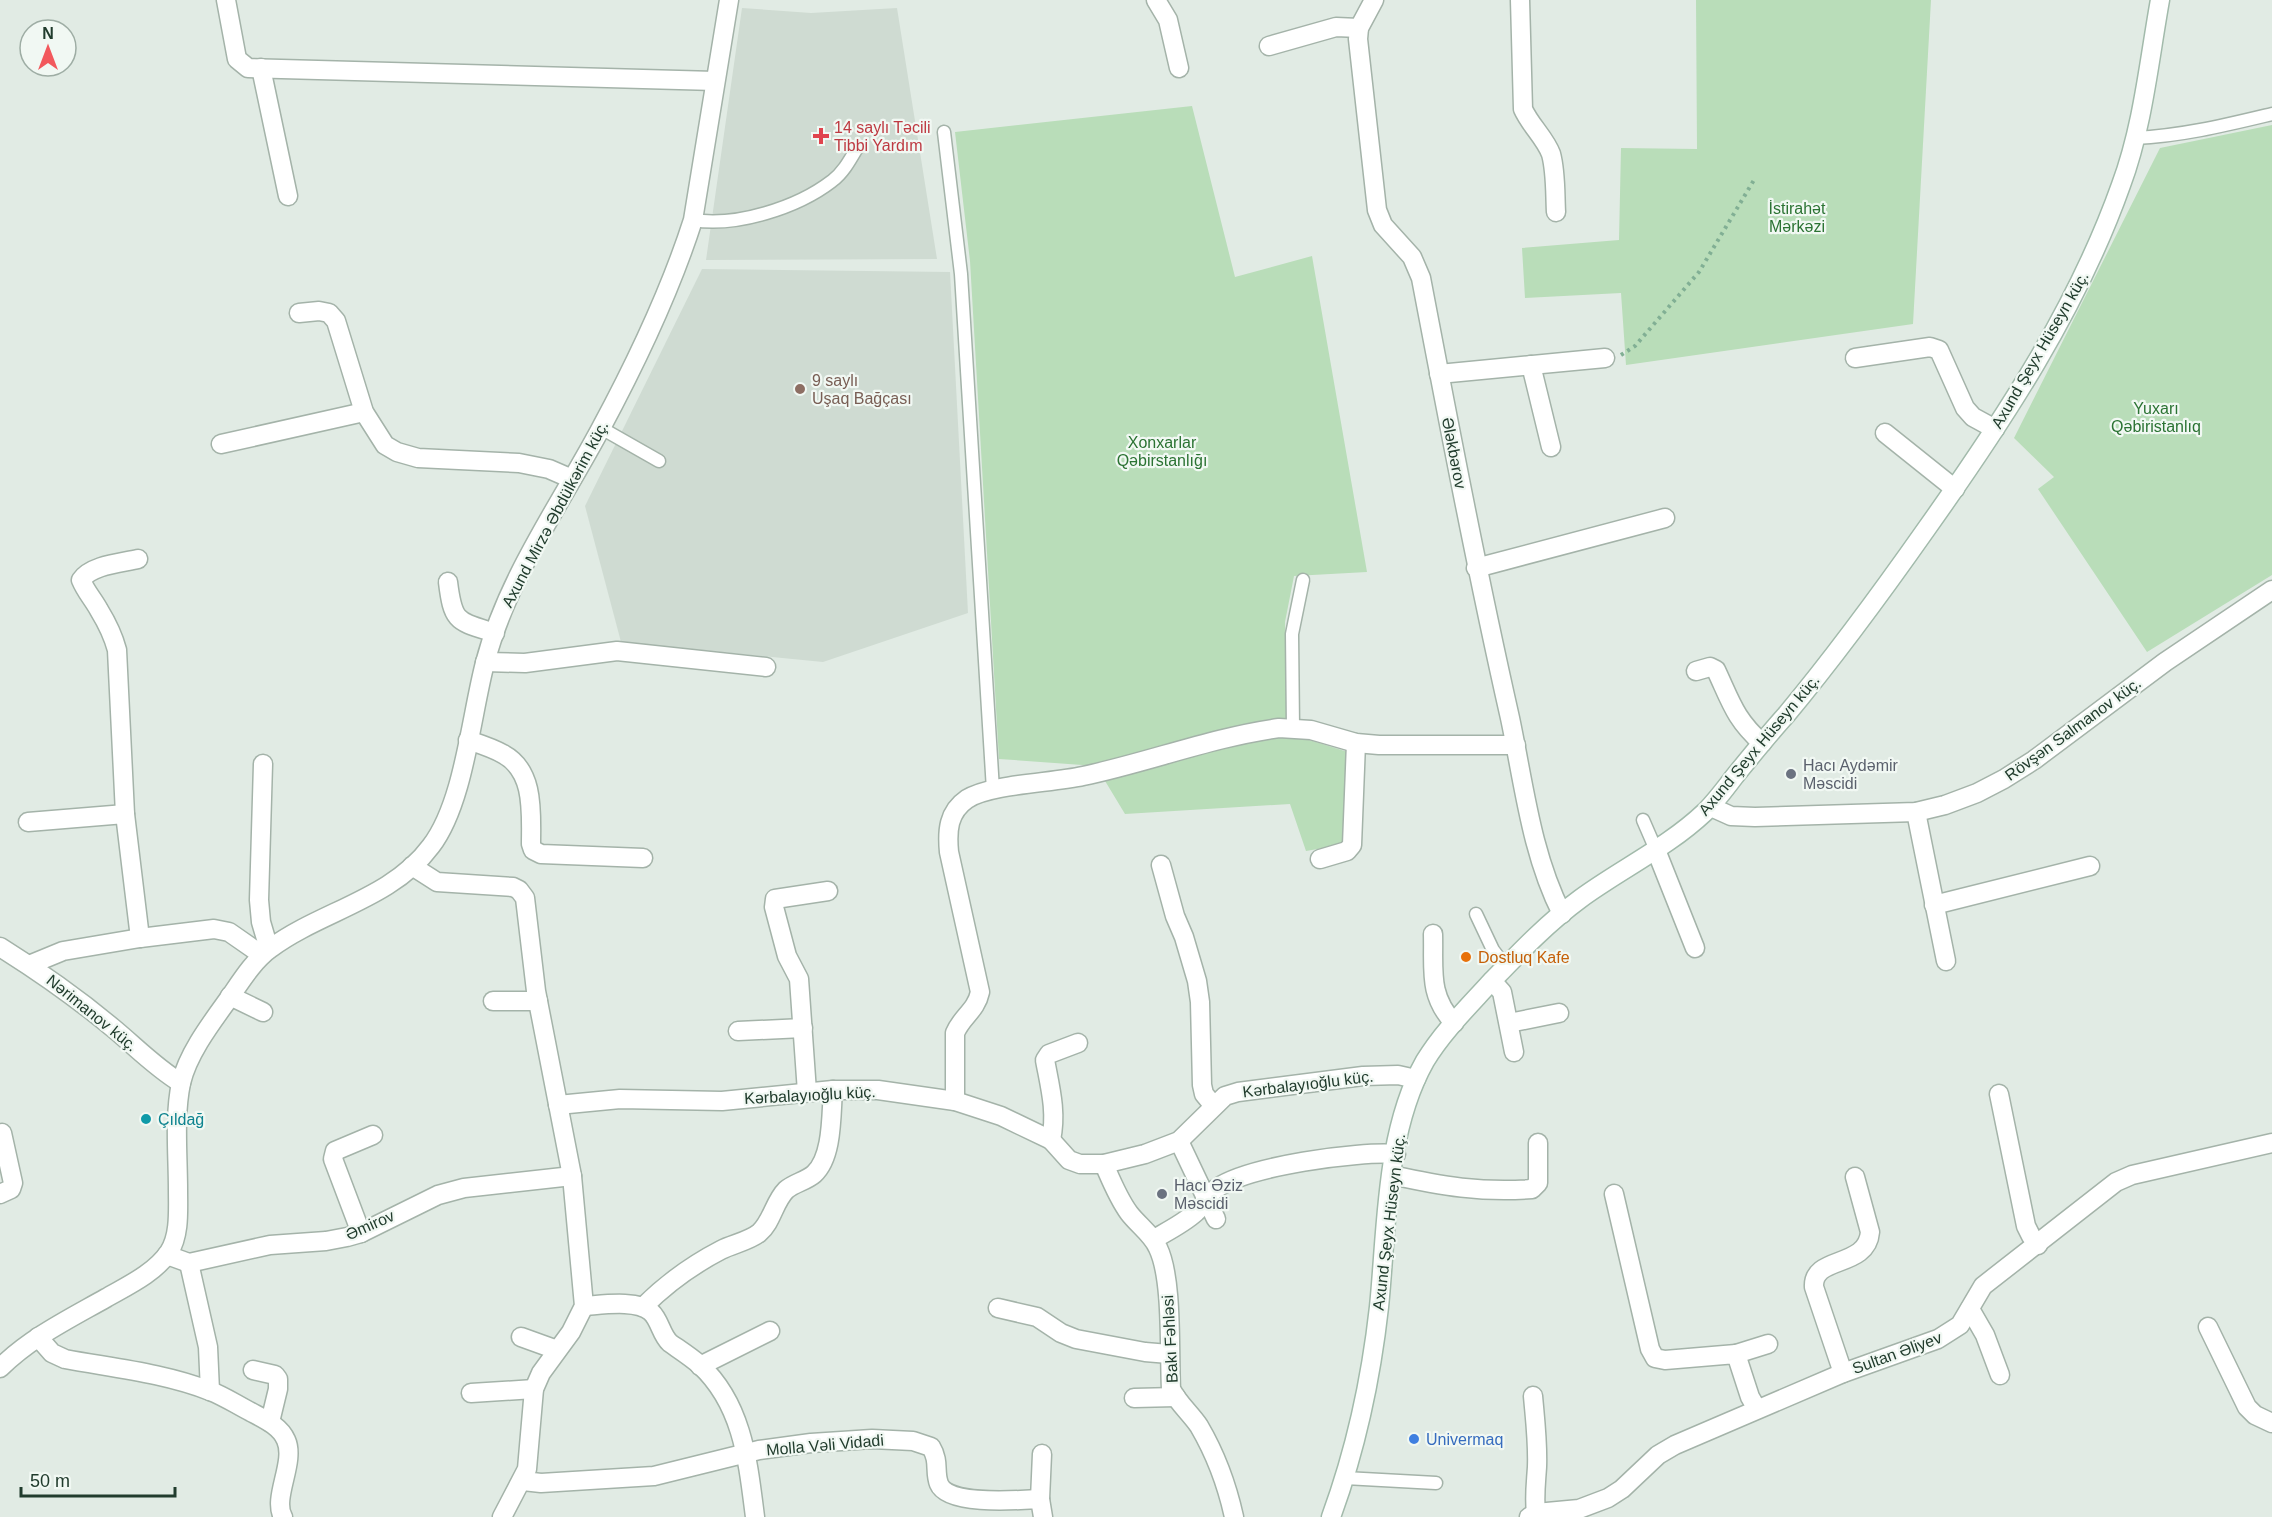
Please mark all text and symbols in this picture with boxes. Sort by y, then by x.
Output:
north arrow [18,18,78,78]
text: N [42,25,54,42]
place label: 14 saylı Təcili Tibbi Yardım [834,119,931,154]
marker: 14 saylı Təcili Tibbi Yardım [812,127,830,145]
park label: İstirahət Mərkəzi [1769,199,1826,235]
street label: Axund Şeyx Hüseyn küç. [1988,269,2092,431]
place label: 9 saylı Uşaq Bağçası [812,372,912,407]
marker: 9 saylı Uşaq Bağçası [793,382,807,396]
park label: Yuxarı Qəbiristanlıq [2111,400,2201,435]
street label: Ələkbərov [1439,416,1469,490]
street label: Axund Mirzə Əbdülkərim küç. [499,418,611,610]
park label: Xonxarlar Qəbirstanlığı [1117,434,1207,469]
street label: Axund Şeyx Hüseyn küç. [1695,671,1823,819]
street label: Rövşən Salmanov küç. [2002,674,2144,784]
place label: Hacı Aydəmir Məscidi [1803,757,1899,792]
marker: Hacı Aydəmir Məscidi [1784,767,1798,781]
place label: Dostluq Kafe [1478,949,1570,966]
marker: Dostluq Kafe [1459,950,1473,964]
street label: Nərimanov küç. [43,971,141,1055]
street label: Kərbalayıoğlu küç. [1242,1068,1374,1100]
street label: Kərbalayıoğlu küç. [744,1083,876,1107]
place label: Çıldağ [158,1111,204,1128]
marker: Çıldağ [139,1112,153,1126]
street label: Axund Şeyx Hüseyn küç. [1370,1133,1408,1311]
place label: Hacı Əziz Məscidi [1174,1177,1243,1212]
marker: Hacı Əziz Məscidi [1155,1187,1169,1201]
street label: Əmirov [343,1207,397,1243]
street label: Bakı Fəhləsi [1159,1295,1181,1383]
street label: Sultan Əliyev [1850,1329,1944,1377]
street label: Molla Vəli Vidadi [765,1431,885,1459]
place label: Univermaq [1426,1431,1503,1448]
marker: Univermaq [1407,1432,1421,1446]
scale bar [21,1460,176,1498]
text: 50 m [30,1471,70,1491]

